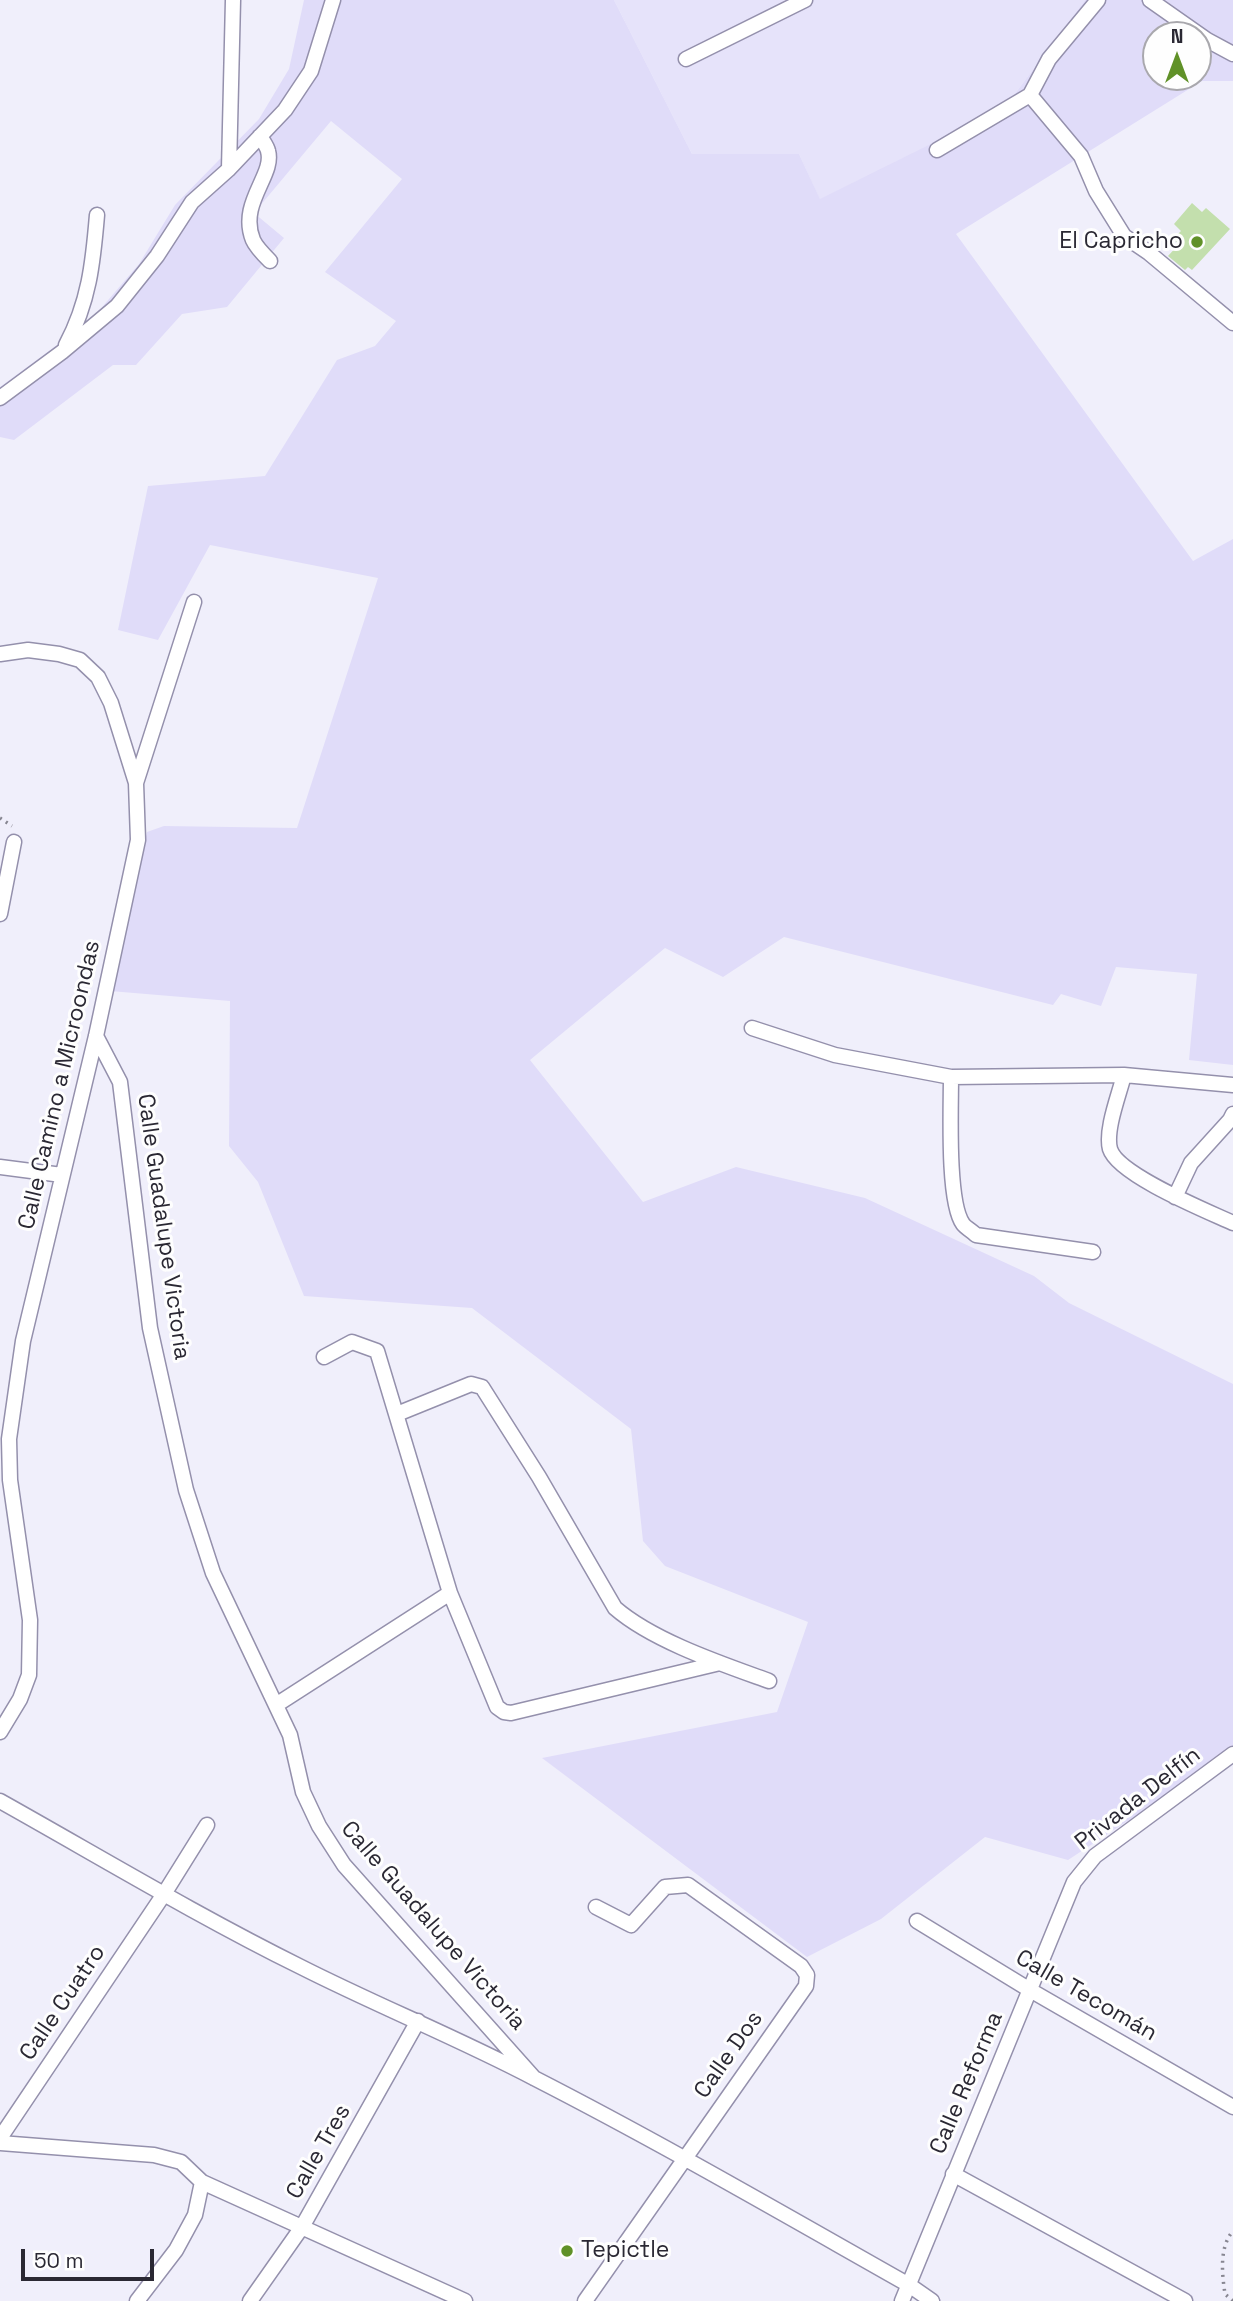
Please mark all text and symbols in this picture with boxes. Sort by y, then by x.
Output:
north arrow [1142,21,1212,91]
text: N [1171,24,1183,49]
place label: El Capricho [1059,228,1183,256]
marker: El Capricho [1189,234,1205,250]
street label: Calle Camino a Microondas [13,938,107,1232]
street label: Calle Guadalupe Victoria [131,1092,195,1362]
street label: Privada Delfín [1070,1742,1206,1856]
street label: Calle Guadalupe Victoria [335,1816,531,2036]
street label: Calle Cuatro [14,1940,112,2066]
street label: Calle Tecomán [1010,1944,1162,2048]
street label: Calle Dos [689,2006,769,2104]
street label: Calle Reforma [925,2008,1009,2158]
street label: Calle Tres [281,2100,357,2204]
scale bar [24,2234,158,2278]
place label: Tepictle [581,2237,669,2265]
marker: Tepictle [559,2243,575,2259]
text: 50 m [34,2247,84,2274]

